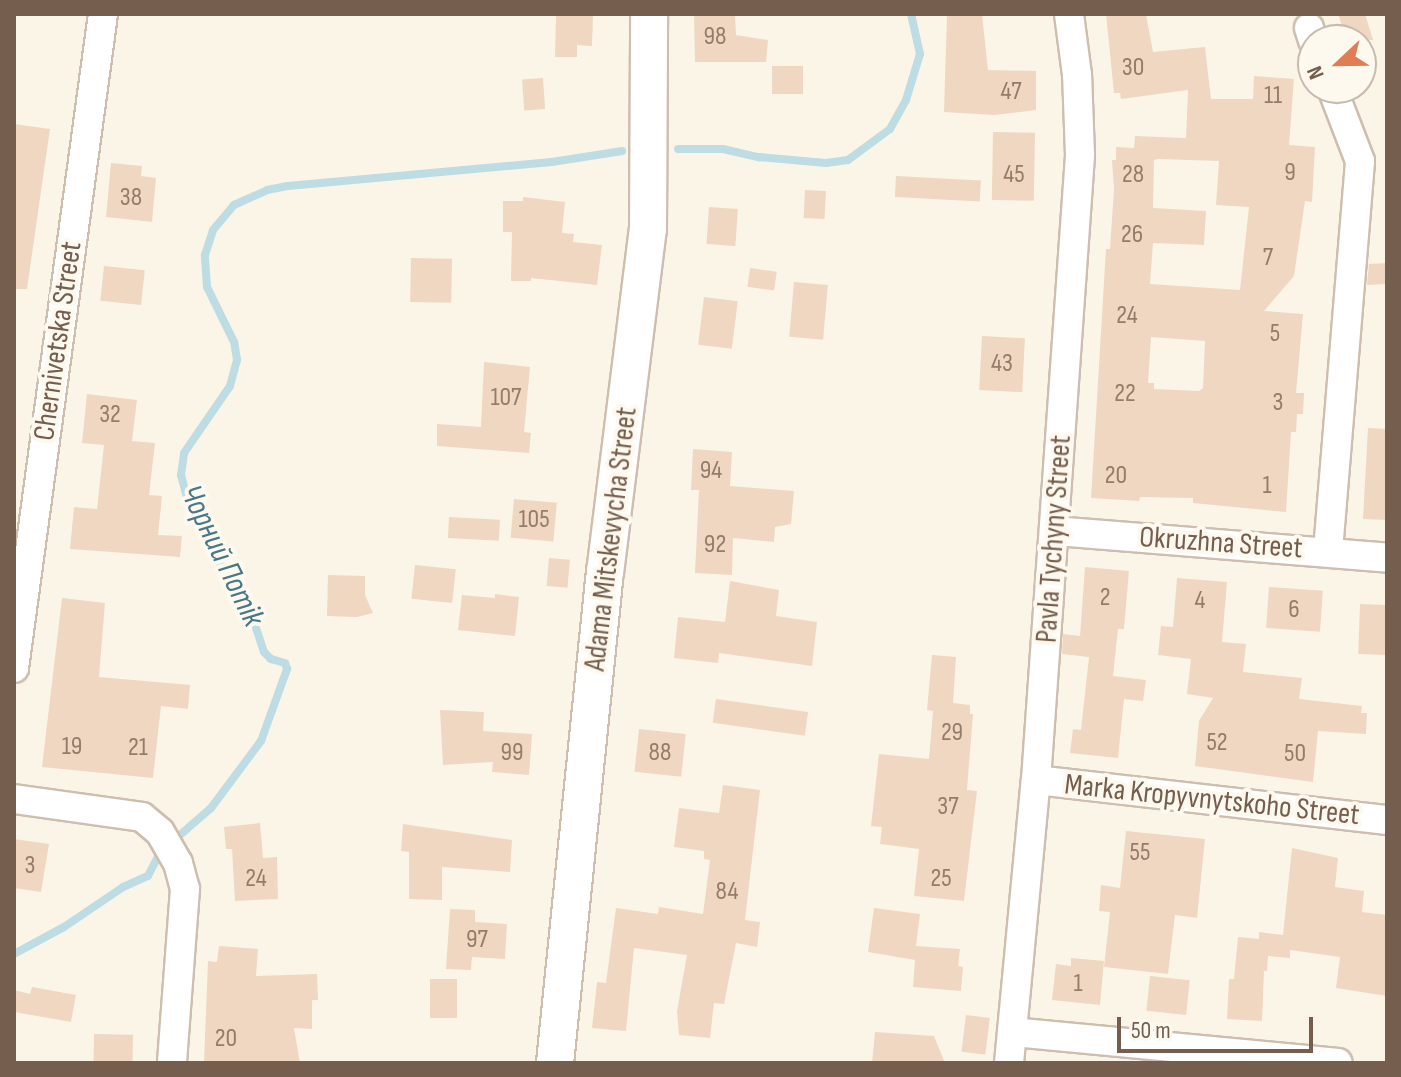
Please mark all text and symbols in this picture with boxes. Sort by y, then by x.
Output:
house number: 98 [704,21,726,53]
north arrow [1297,24,1377,104]
house number: 30 [1122,52,1144,84]
text: N [1301,62,1331,83]
house number: 47 [1000,76,1022,108]
house number: 11 [1264,80,1282,112]
house number: 9 [1284,157,1296,189]
house number: 45 [1003,159,1025,191]
house number: 28 [1122,159,1144,191]
house number: 38 [120,182,142,214]
house number: 26 [1121,219,1143,251]
street label: Chernivetska Street [26,239,90,443]
house number: 7 [1263,242,1273,274]
house number: 24 [1116,300,1138,332]
house number: 5 [1270,318,1280,350]
house number: 43 [991,348,1013,380]
house number: 22 [1114,378,1136,410]
house number: 107 [490,382,522,414]
house number: 3 [1273,387,1283,419]
house number: 32 [99,399,121,431]
street label: Adama Mitskevycha Street [577,405,645,673]
street label: Pavla Tychyny Street [1029,434,1079,644]
house number: 94 [700,455,722,487]
house number: 20 [1105,460,1127,492]
house number: 1 [1262,470,1272,502]
water label: Чорний Потік [170,479,272,633]
house number: 105 [518,504,550,536]
street label: Okruzhna Street [1138,519,1304,567]
house number: 92 [704,529,726,561]
house number: 2 [1100,582,1110,614]
house number: 4 [1195,585,1205,617]
house number: 6 [1288,594,1300,626]
house number: 29 [941,717,963,749]
house number: 52 [1206,727,1228,759]
house number: 19 [62,731,82,763]
house number: 21 [128,732,148,764]
house number: 99 [500,737,524,769]
house number: 88 [649,737,671,769]
house number: 50 [1284,738,1306,770]
street label: Marka Kropyvnytskoho Street [1063,767,1361,833]
house number: 37 [937,791,959,823]
house number: 55 [1130,837,1150,869]
house number: 3 [25,850,35,882]
house number: 24 [245,863,267,895]
house number: 25 [930,863,952,895]
house number: 84 [716,876,738,908]
house number: 97 [466,924,488,956]
house number: 1 [1073,968,1083,1000]
scale bar [1121,1001,1317,1051]
text: 50 m [1131,1016,1171,1045]
house number: 20 [215,1023,237,1055]

